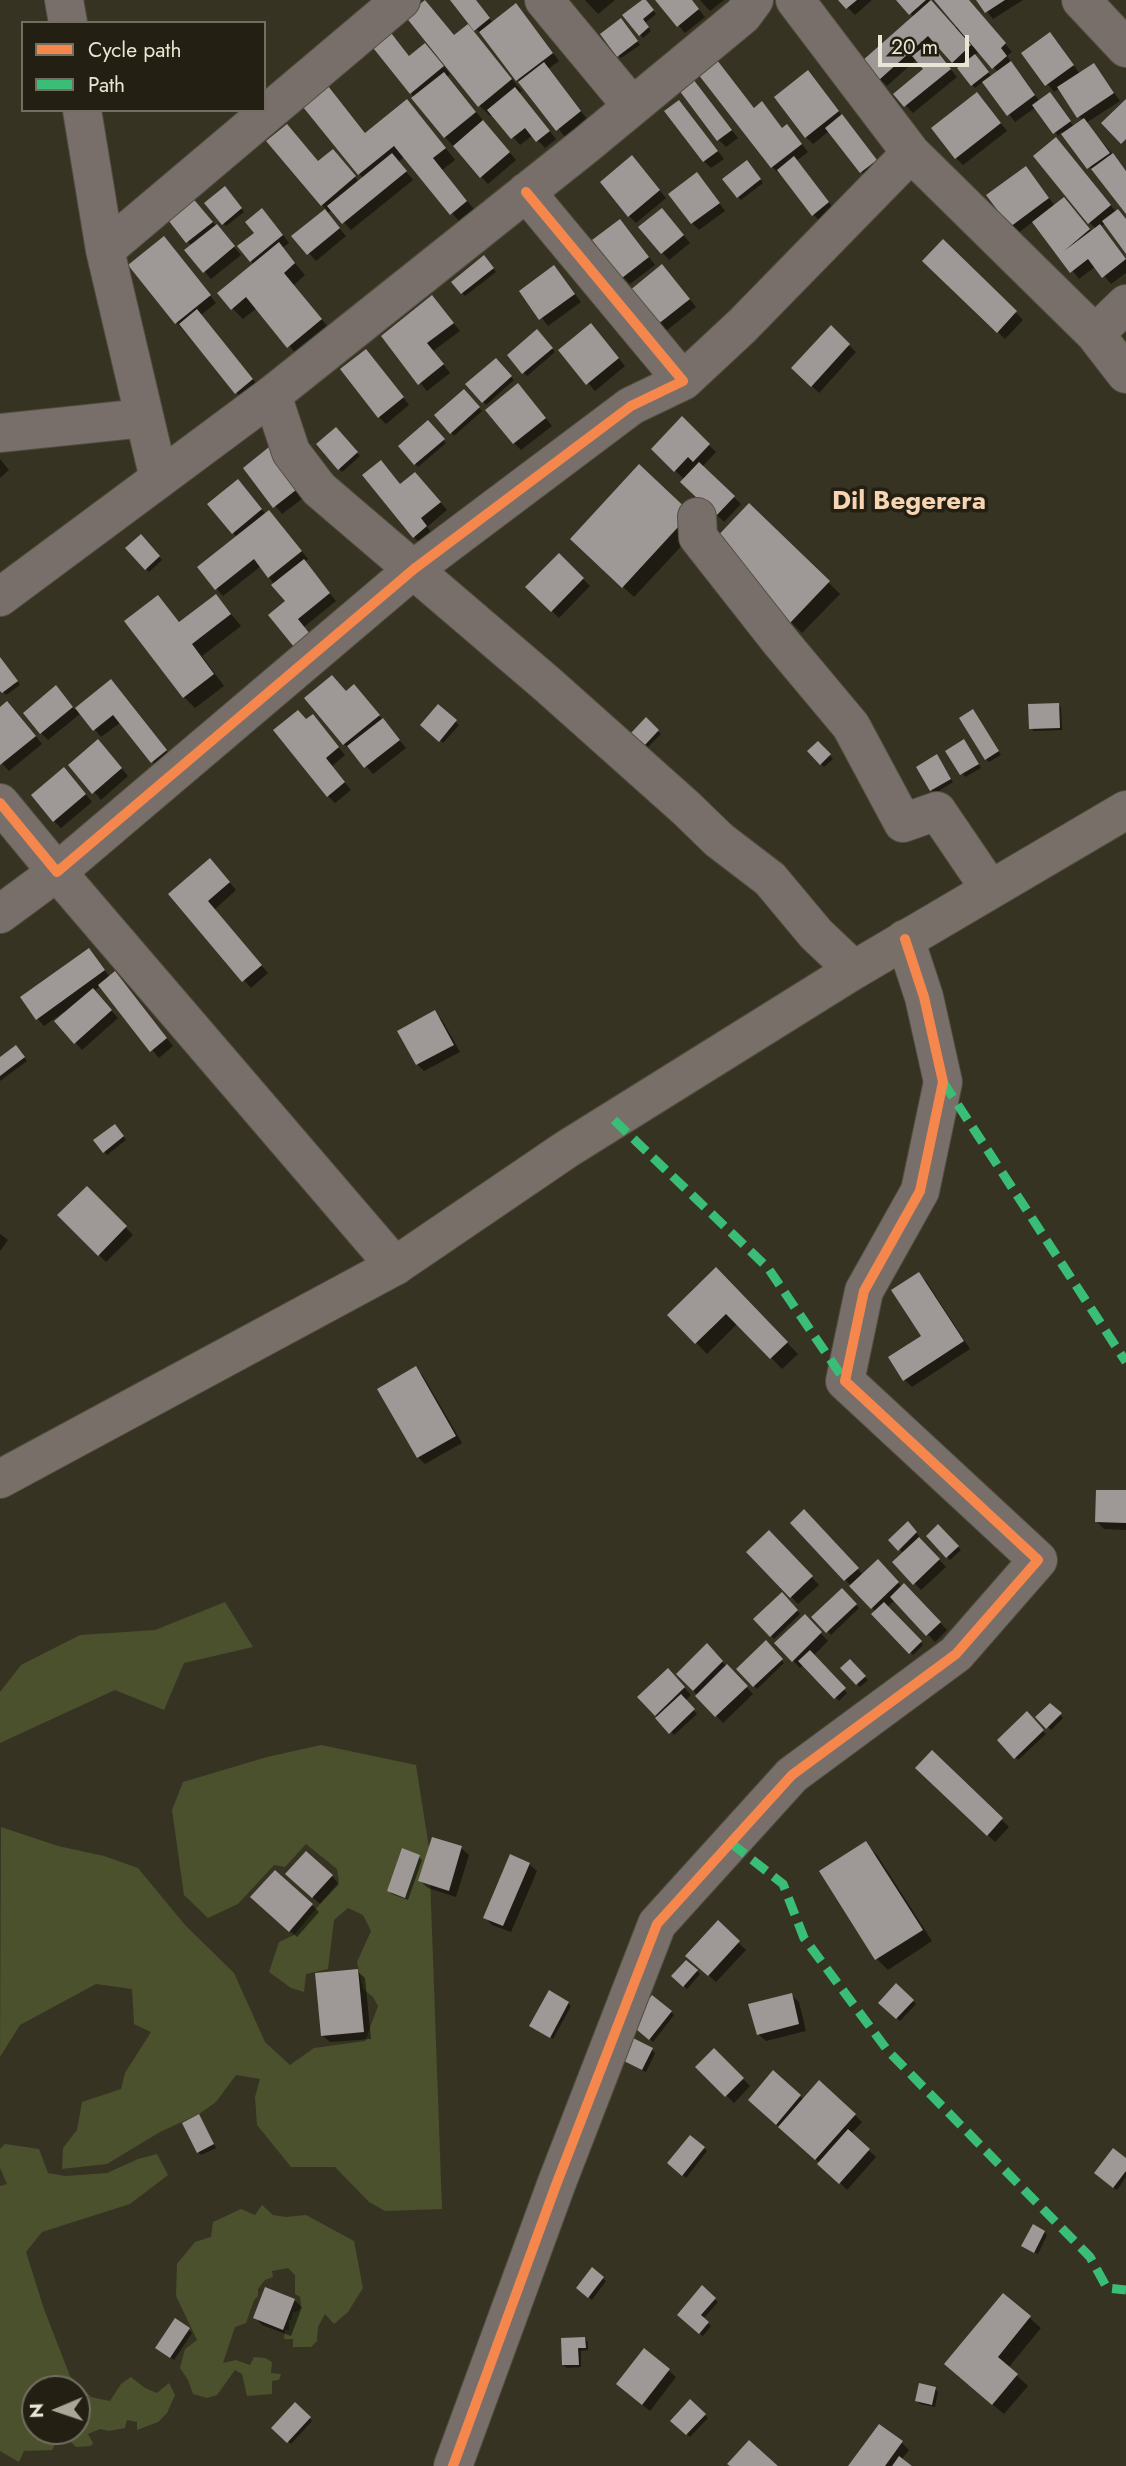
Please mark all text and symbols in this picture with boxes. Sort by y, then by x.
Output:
legend [21,21,266,112]
scale bar [881,21,972,65]
text: 20 m [891,32,938,62]
text: Cycle path [88,35,181,65]
text: Path [88,70,125,100]
district label: Dil Begerera [832,487,986,519]
north arrow [21,2375,91,2445]
text: N [23,2403,50,2419]

